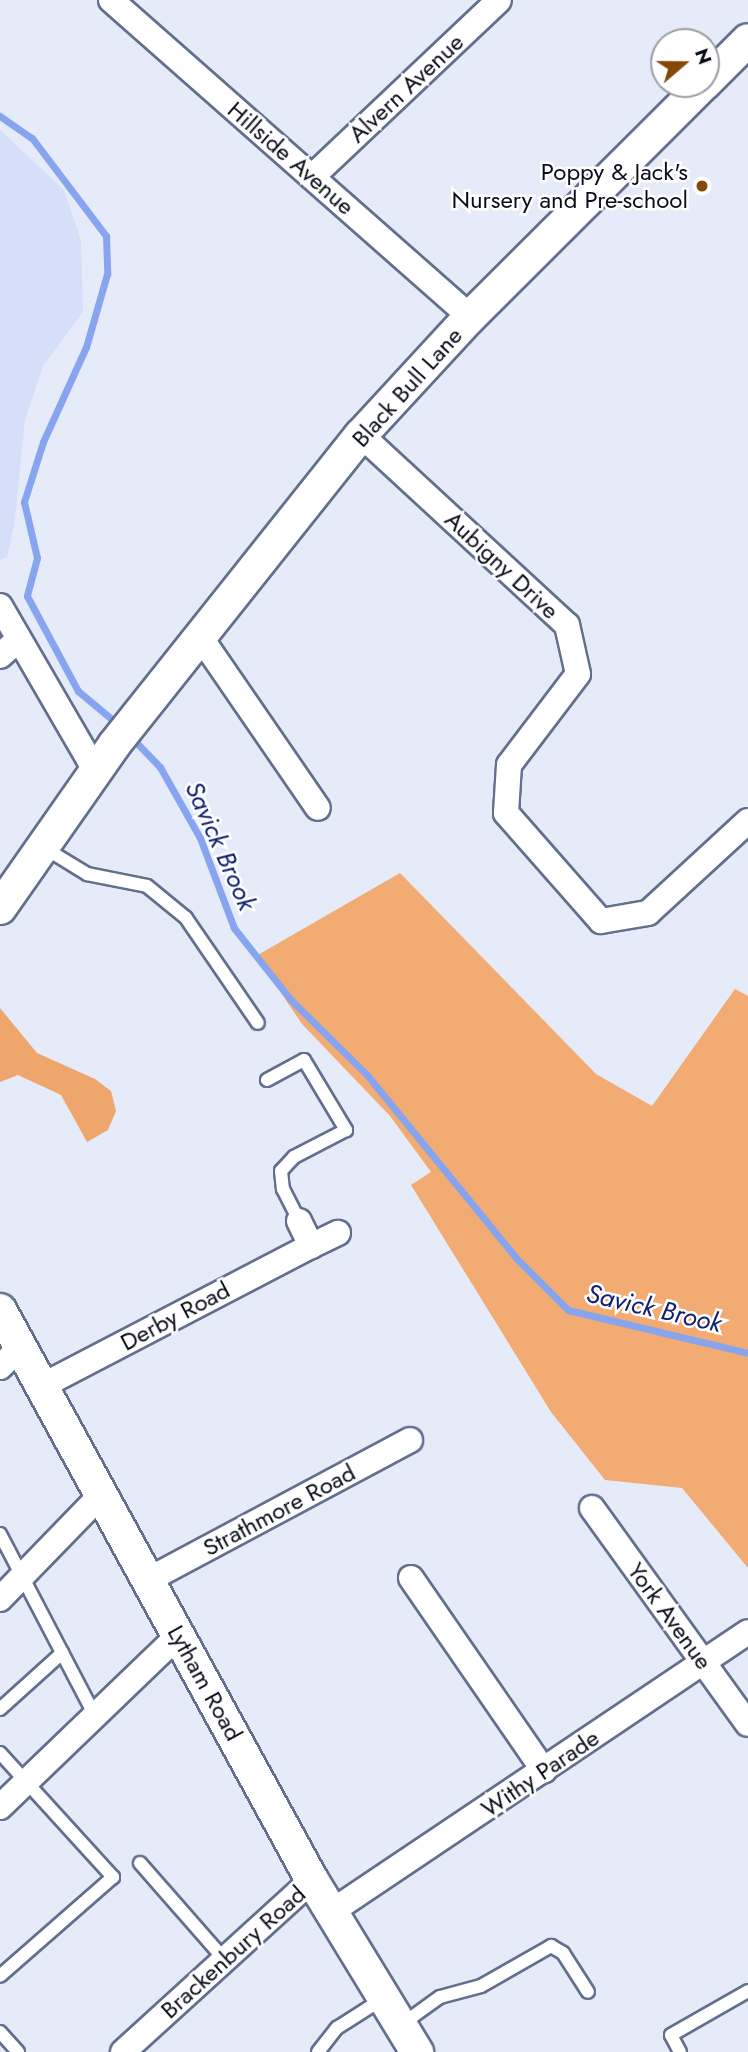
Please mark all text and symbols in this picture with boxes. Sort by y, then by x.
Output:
street label: Alvern Avenue [343,27,469,149]
north arrow [650,28,720,98]
text: N [688,45,719,68]
street label: Hillside Avenue [222,95,360,221]
place label: Poppy & Jack's Nursery and Pre-school [451,158,688,214]
marker: Poppy & Jack's Nursery and Pre-school [694,178,710,194]
street label: Black Bull Lane [346,321,468,453]
street label: Aubigny Drive [439,505,565,625]
water label: Savick Brook [178,777,262,915]
street label: Derby Road [115,1275,235,1357]
water label: Savick Brook [583,1278,725,1340]
street label: Strathmore Road [198,1458,360,1562]
street label: York Avenue [622,1557,718,1675]
street label: Lytham Road [161,1620,249,1746]
street label: Withy Parade [476,1723,604,1823]
street label: Brackenbury Road [155,1880,311,2024]

